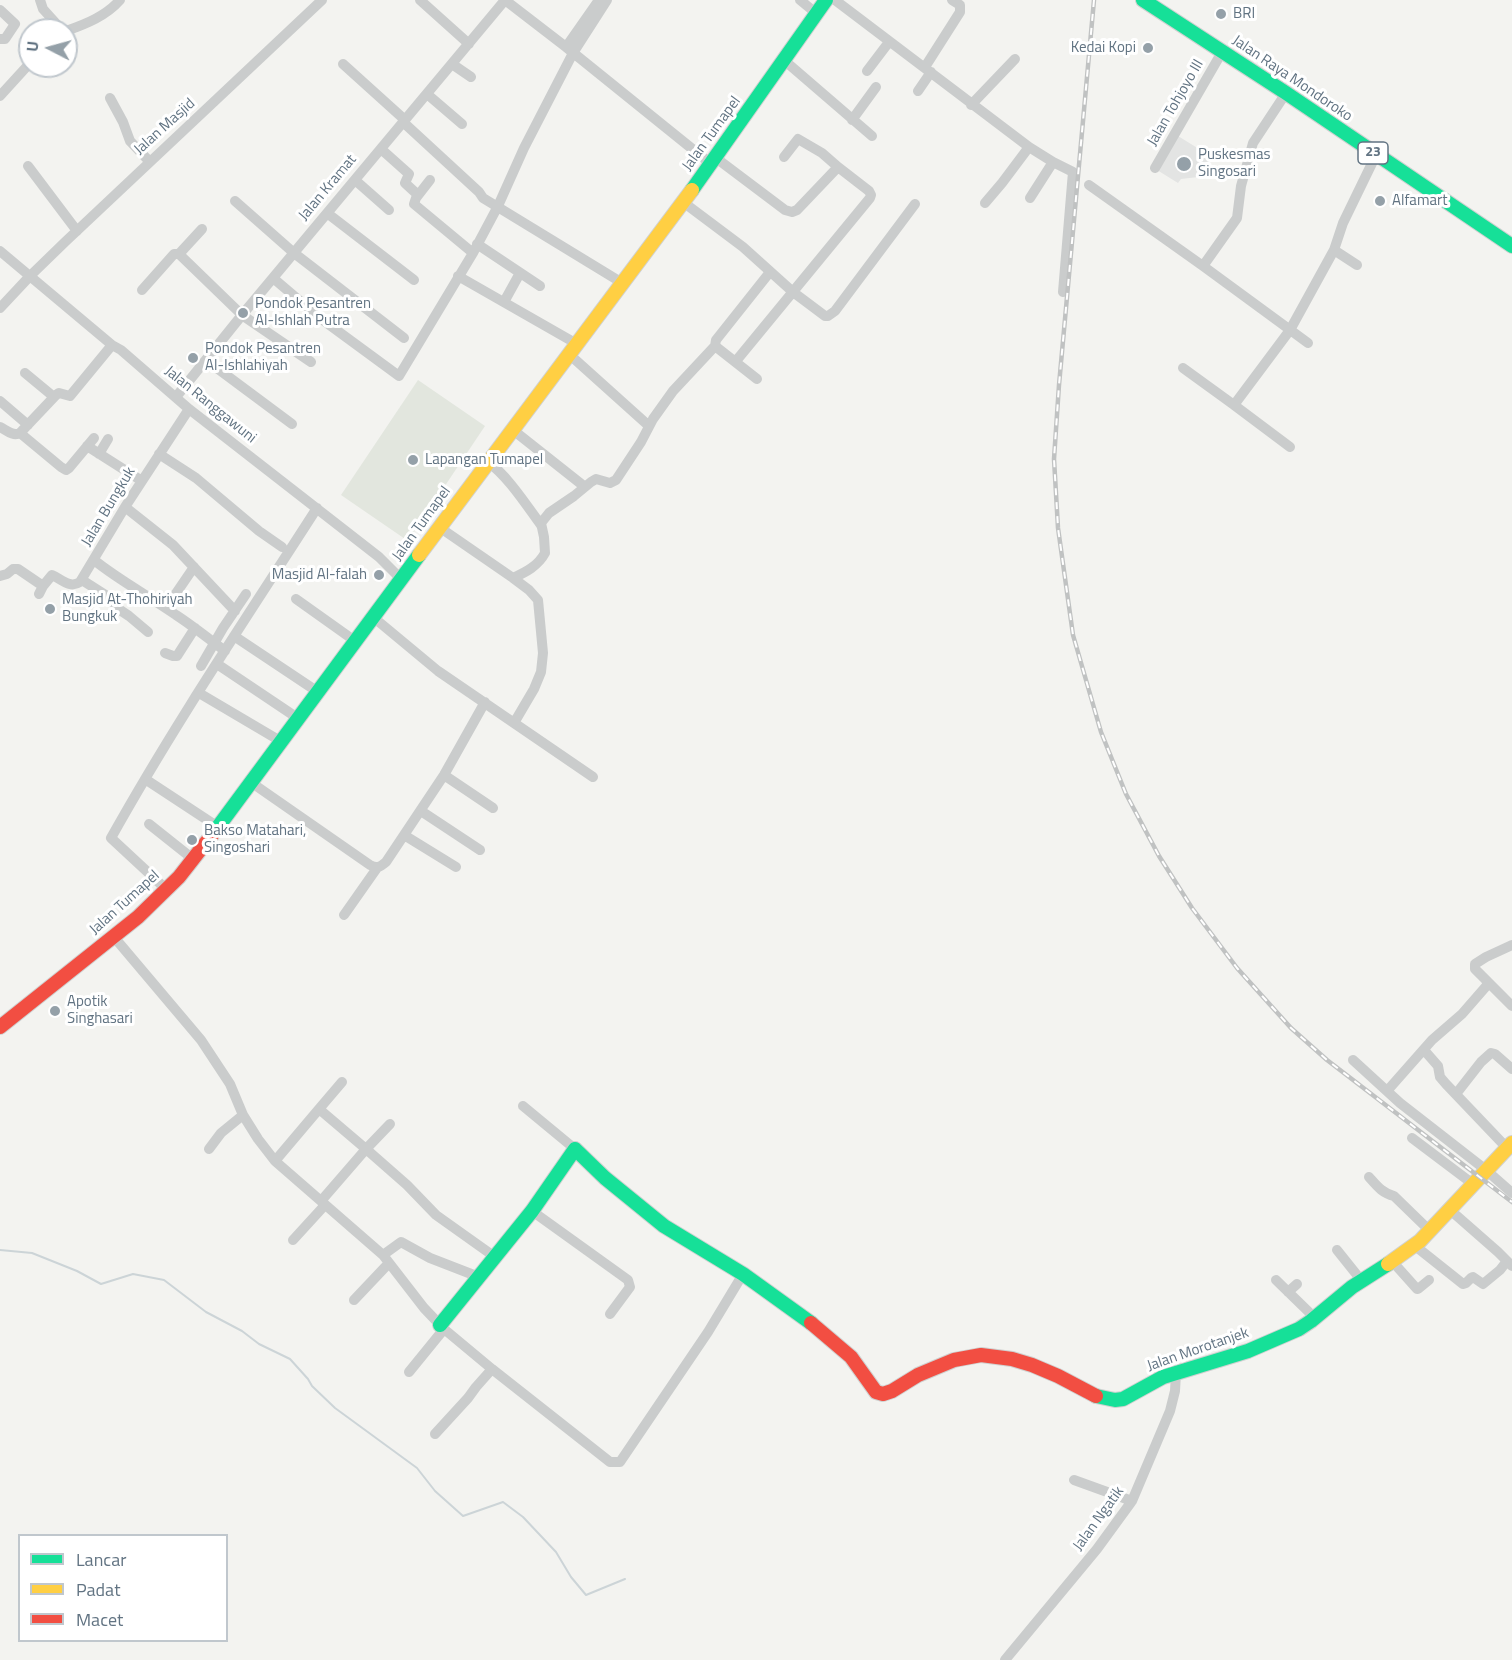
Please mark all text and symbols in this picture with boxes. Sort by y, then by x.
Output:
place label: BRI [1233,5,1255,23]
marker: BRI [1214,7,1228,21]
north arrow [18,18,78,78]
street label: Jalan Raya Mondoroko [1229,32,1355,126]
place label: Kedai Kopi [1071,39,1136,57]
text: U [20,40,45,53]
marker: Kedai Kopi [1141,41,1155,55]
street label: Jalan Tohjoyo III [1144,56,1208,150]
street label: Jalan Tumapel [679,93,745,175]
street label: Jalan Masjid [131,95,199,159]
road number: 23 [1358,142,1388,164]
place label: Puskesmas Singosari [1198,146,1270,181]
street label: Jalan Kramat [295,151,361,225]
marker: Puskesmas Singosari [1175,155,1193,173]
place label: Alfamart [1392,192,1447,210]
marker: Alfamart [1373,194,1387,208]
place label: Pondok Pesantren Al-Ishlah Putra [255,295,371,330]
marker: Pondok Pesantren Al-Ishlah Putra [236,306,250,320]
place label: Pondok Pesantren Al-Ishlahiyah [205,340,321,375]
marker: Pondok Pesantren Al-Ishlahiyah [186,351,200,365]
street label: Jalan Ranggawuni [161,363,259,447]
place label: Lapangan Tumapel [425,451,543,469]
marker: Lapangan Tumapel [406,453,420,467]
street label: Jalan Bungkuk [78,464,140,550]
street label: Jalan Tumapel [389,483,455,565]
place label: Masjid Al-falah [272,566,367,584]
marker: Masjid Al-falah [372,568,386,582]
place label: Masjid At-Thohiriyah Bungkuk [62,591,192,626]
marker: Masjid At-Thohiriyah Bungkuk [43,602,57,616]
place label: Bakso Matahari, Singoshari [204,822,306,857]
marker: Bakso Matahari, Singoshari [185,833,199,847]
street label: Jalan Tumapel [86,867,164,939]
place label: Apotik Singhasari [67,993,133,1028]
marker: Apotik Singhasari [48,1004,62,1018]
street label: Jalan Morotanjek [1145,1324,1251,1376]
street label: Jalan Ngatik [1070,1483,1128,1555]
legend [18,1534,228,1642]
text: Lancar [76,1546,126,1573]
text: Padat [76,1576,120,1603]
text: Macet [76,1606,123,1633]

